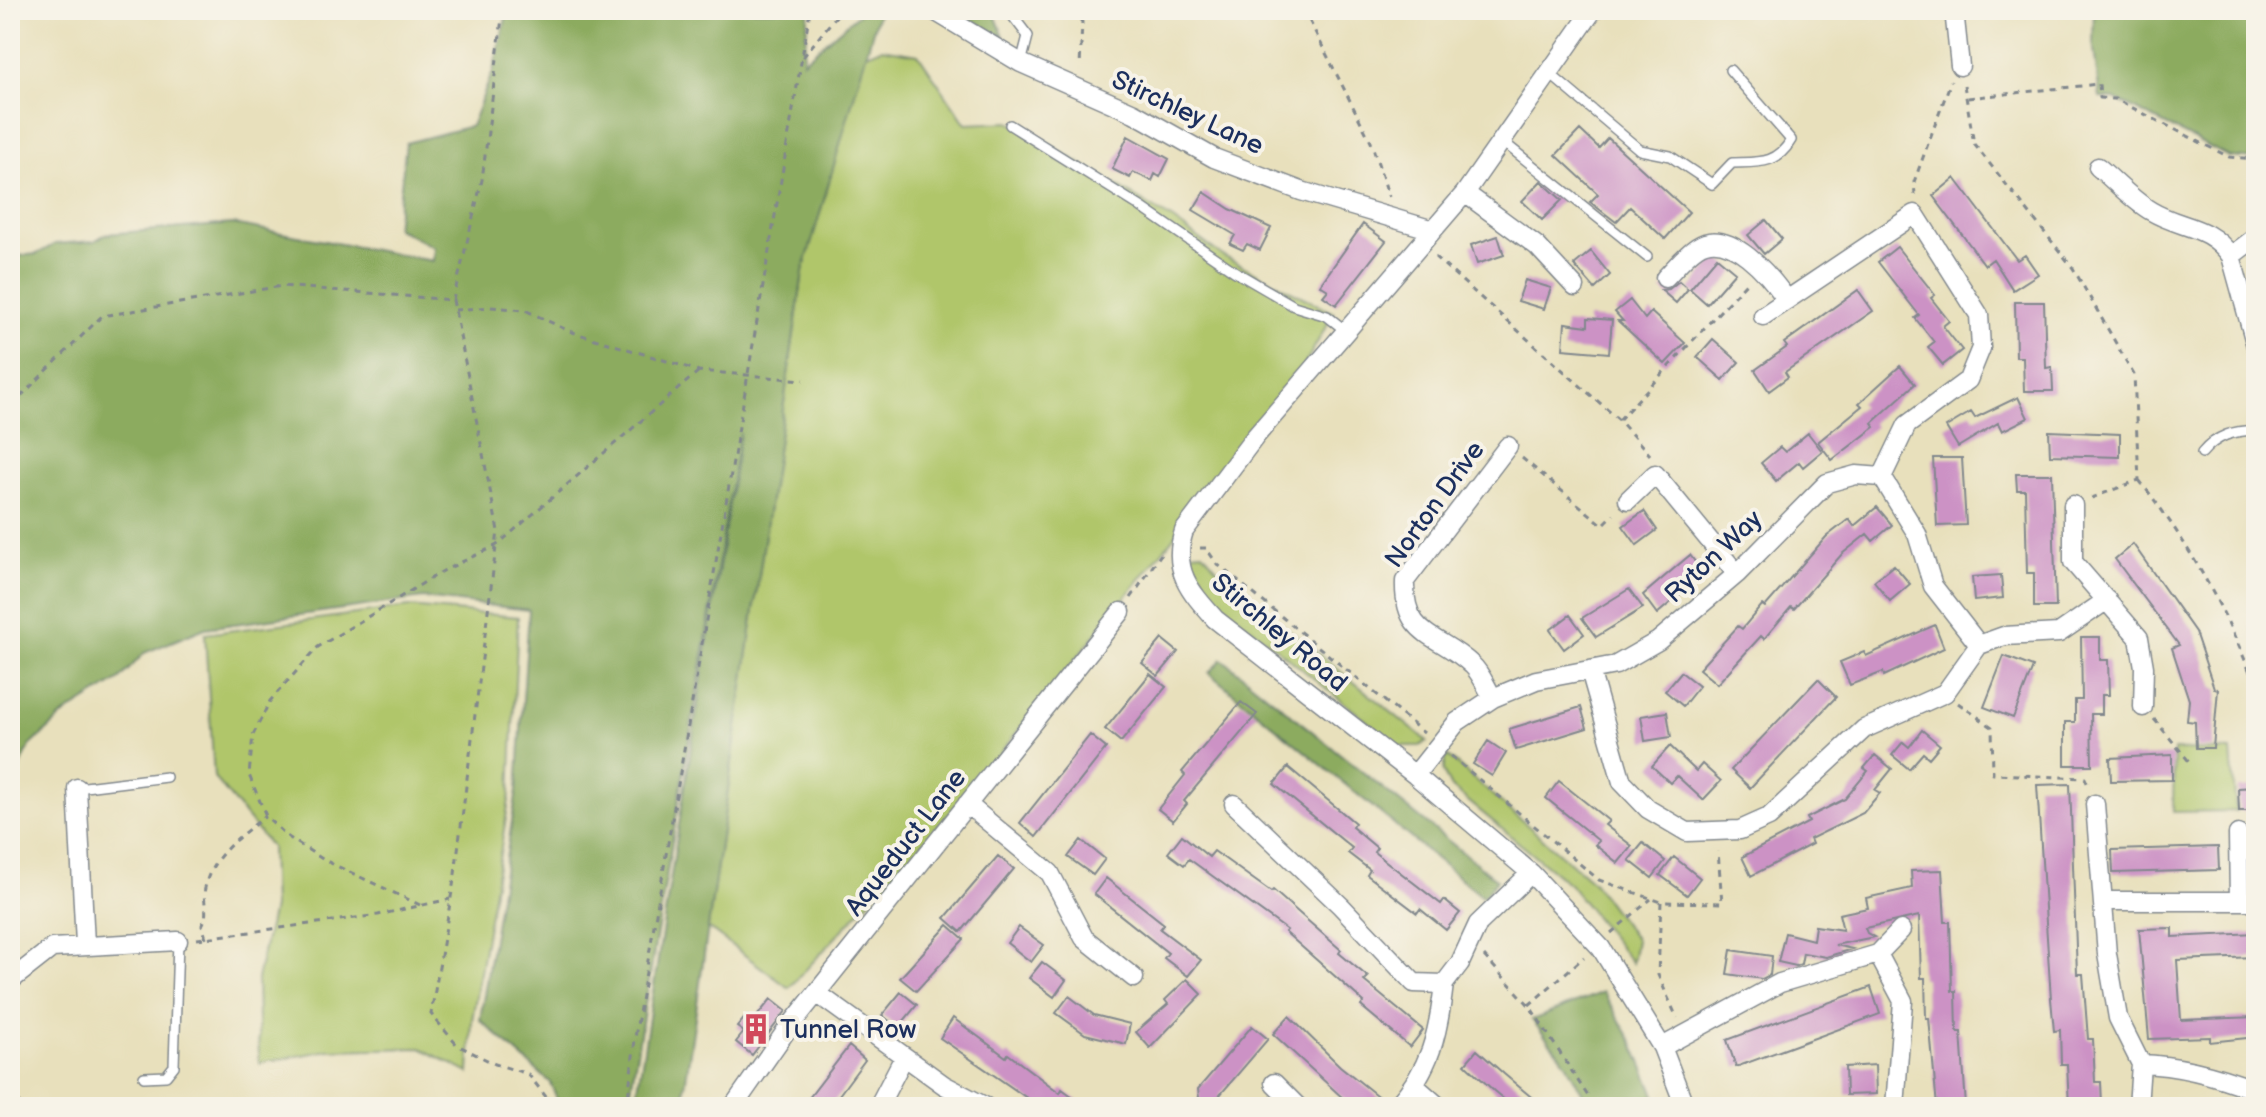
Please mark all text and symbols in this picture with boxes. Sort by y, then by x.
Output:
street label: Stirchley Lane [1107,65,1268,162]
street label: Norton Drive [1379,436,1491,574]
street label: Ryton Way [1659,504,1769,610]
street label: Stirchley Road [1205,567,1353,699]
street label: Aqueduct Lane [839,763,973,922]
building icon: Tunnel Row [739,1012,773,1046]
place label: Tunnel Row [780,1015,917,1046]

